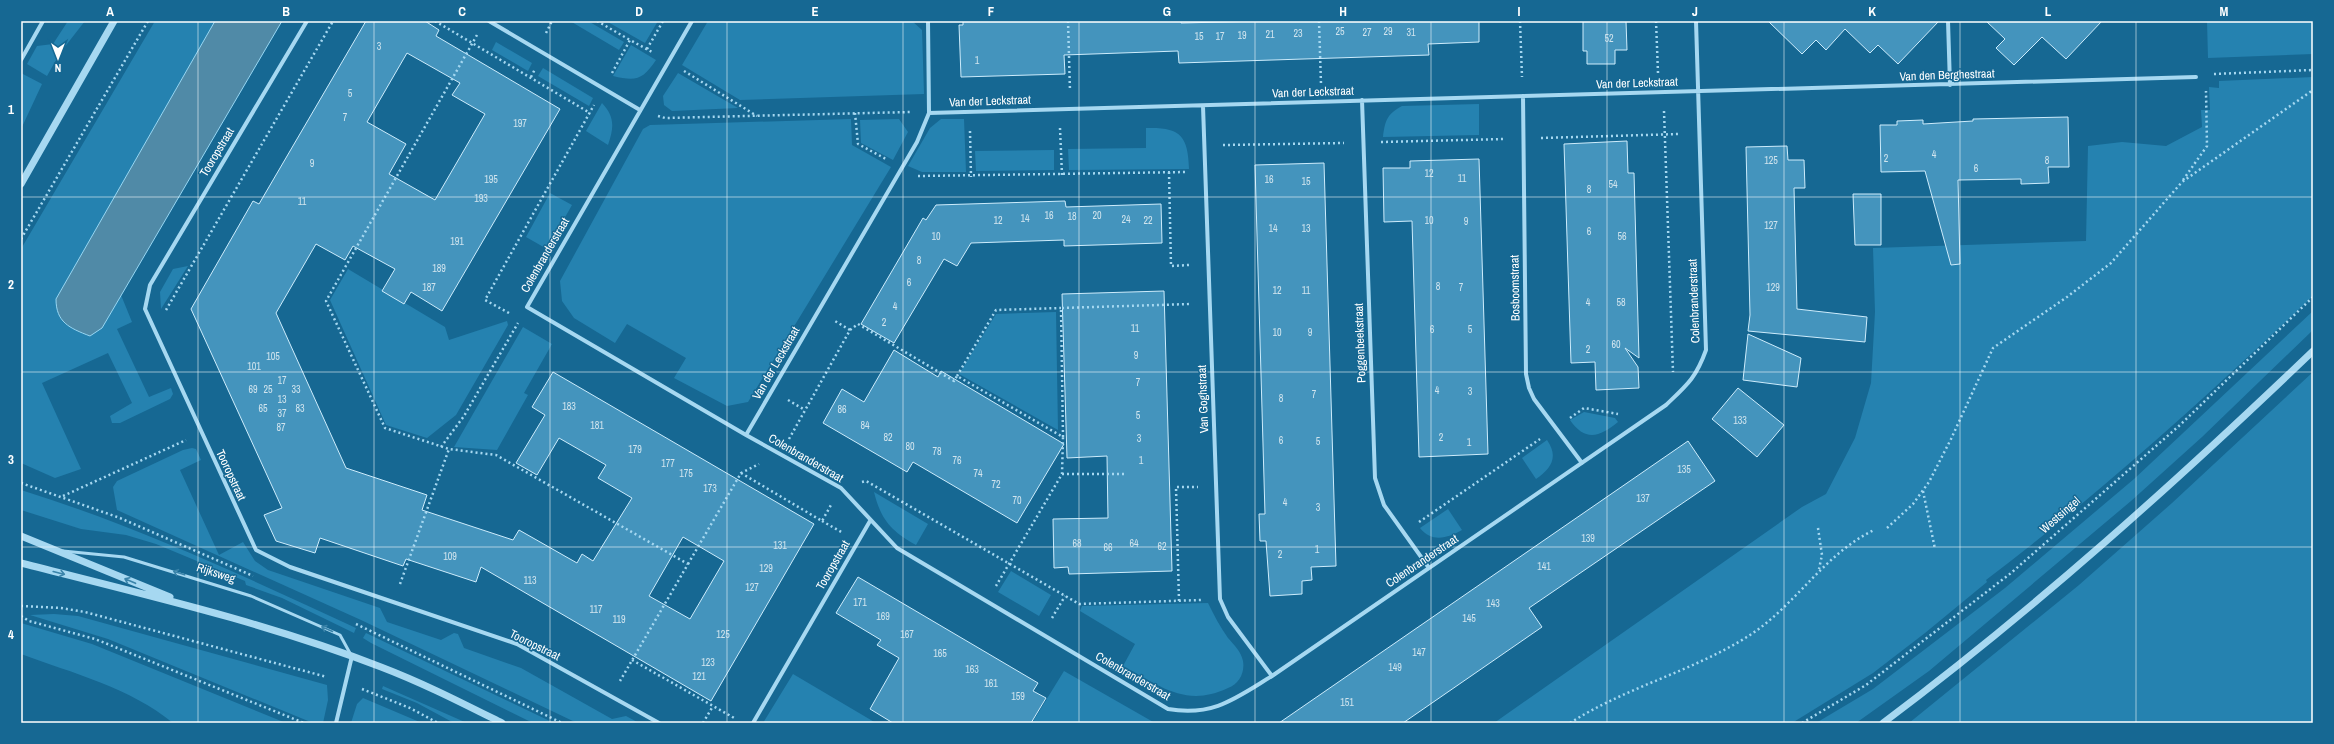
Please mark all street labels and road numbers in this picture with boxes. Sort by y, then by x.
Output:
street label: Van den Berghestraat [1899,65,1995,85]
street label: Van der Leckstraat [1596,74,1678,92]
street label: Van der Leckstraat [1272,83,1354,101]
street label: Van der Leckstraat [949,92,1031,110]
street label: Tooropstraat [196,124,238,180]
street label: Colenbranderstraat [517,214,573,295]
street label: Bosboomstraat [1506,255,1524,321]
street label: Colenbranderstraat [1685,258,1703,343]
street label: Poggenbeekstraat [1351,303,1369,383]
street label: Van der Leckstraat [749,323,804,402]
street label: Van Goghstraat [1194,364,1212,433]
street label: Colenbranderstraat [766,430,847,486]
street label: Tooropstraat [212,447,250,503]
street label: Westsingel [2036,493,2084,537]
street label: Colenbranderstraat [1383,531,1462,591]
street label: Tooropstraat [812,537,854,593]
street label: Rijksweg [195,559,238,587]
street label: Tooropstraat [507,626,563,664]
street label: Colenbranderstraat [1093,648,1174,704]

